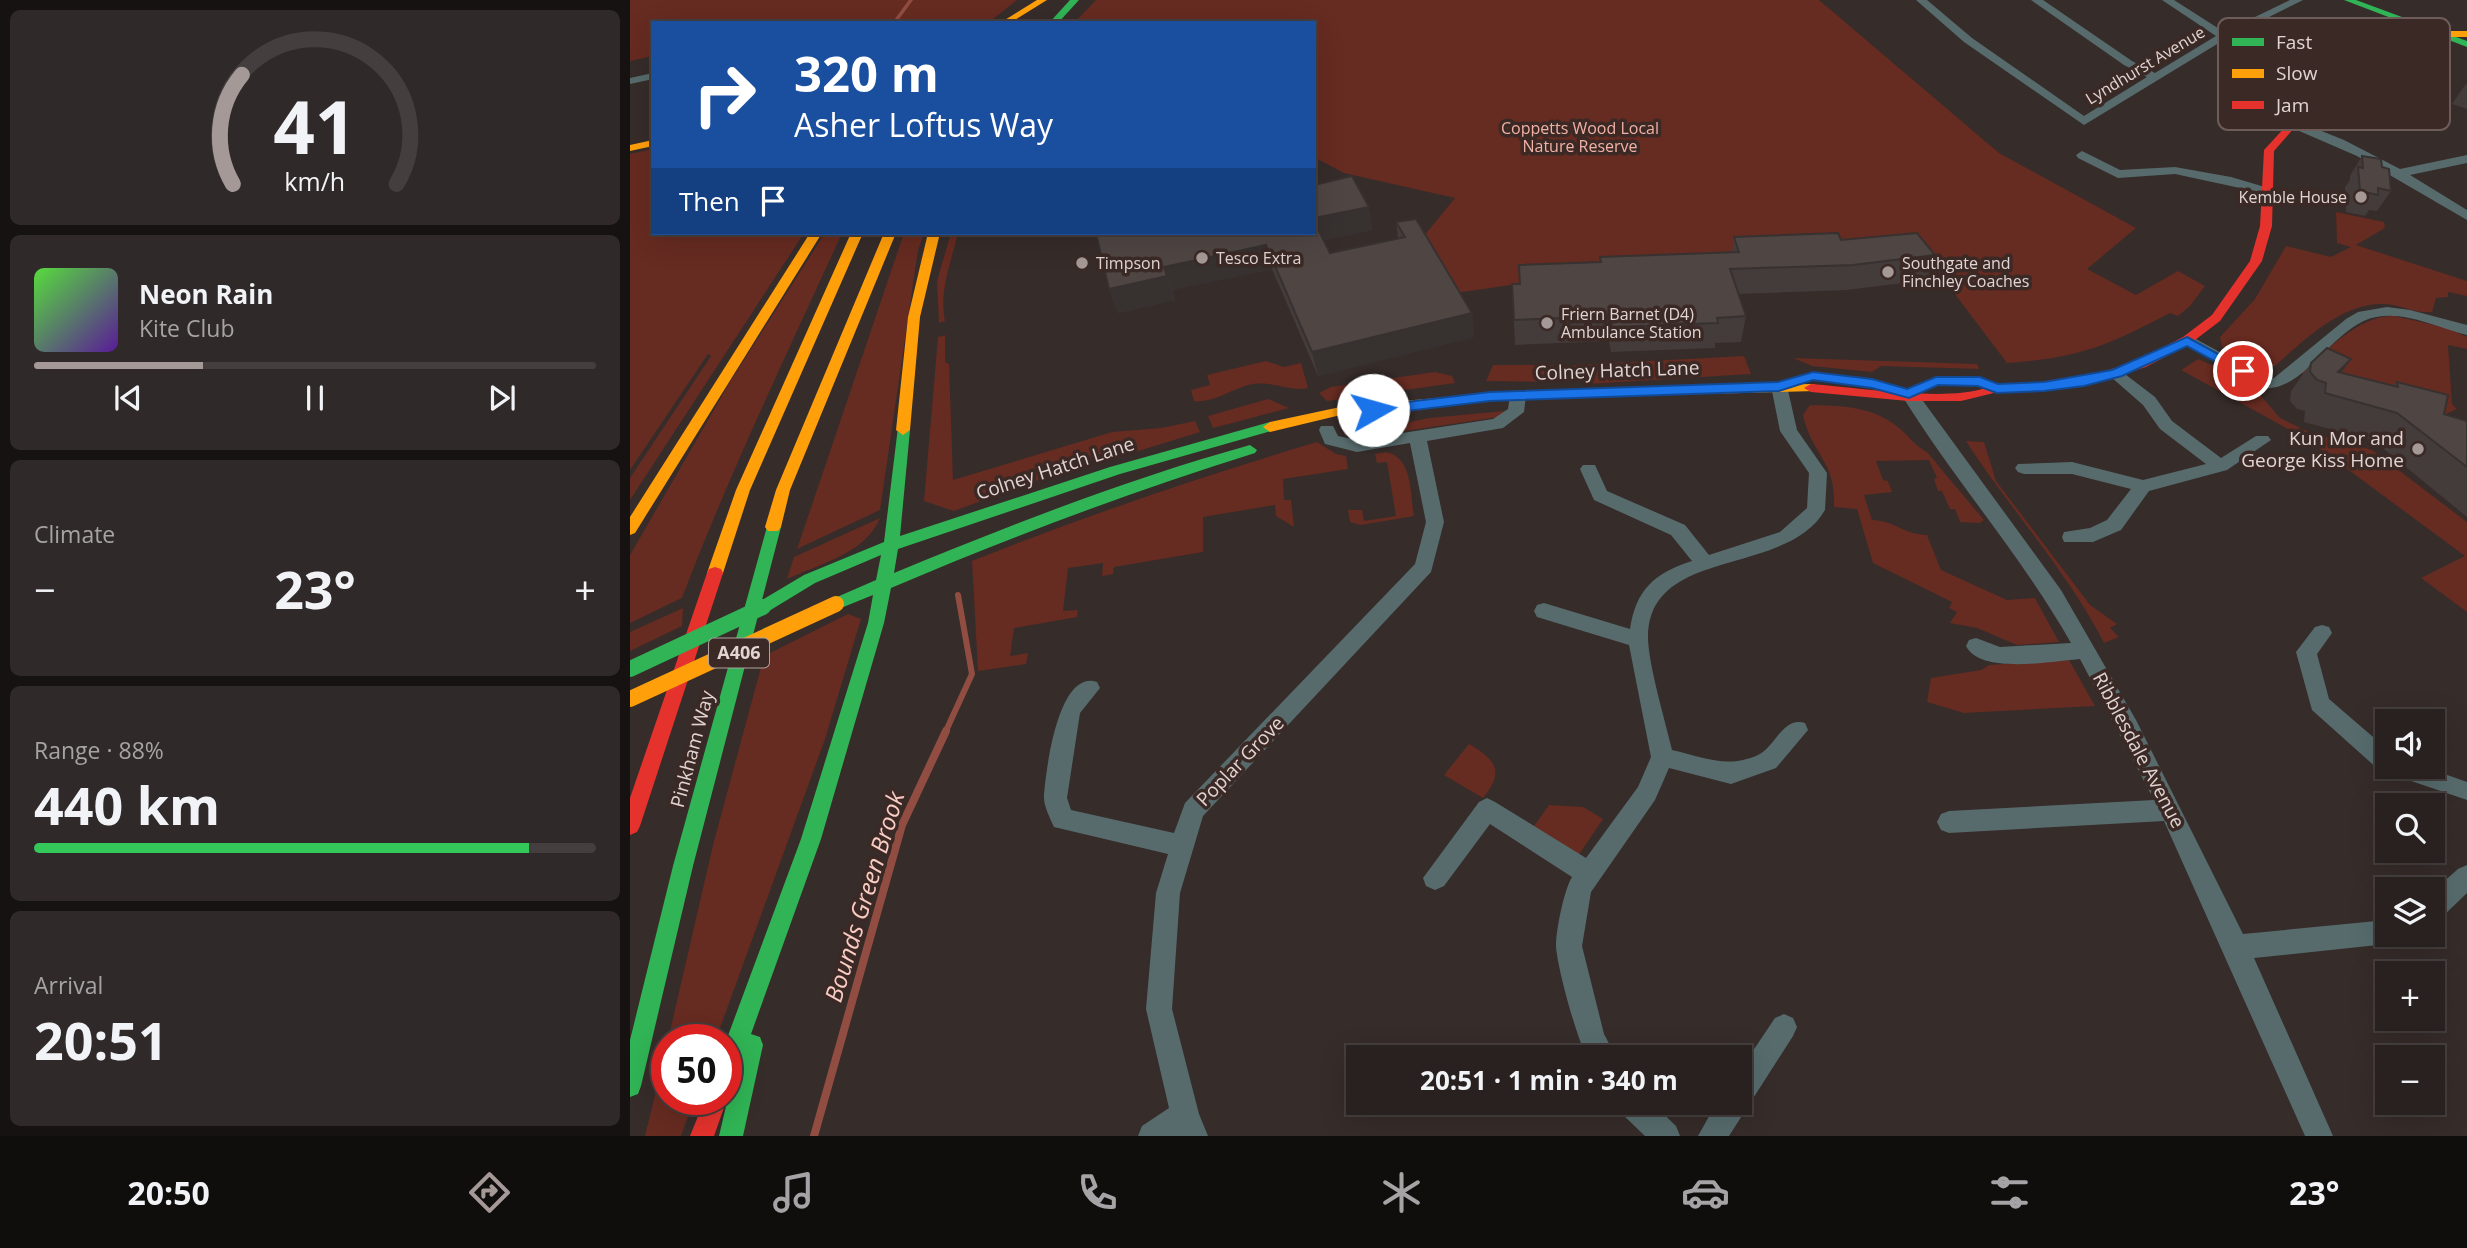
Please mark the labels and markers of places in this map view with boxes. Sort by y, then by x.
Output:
place label: Kemble House [2239,186,2347,208]
marker: Kemble House [2353,189,2369,205]
place label: Tesco Extra [1216,247,1301,269]
marker: Tesco Extra [1194,250,1210,266]
place label: Timpson [1096,252,1161,274]
place label: Southgate and Finchley Coaches [1902,252,2029,292]
marker: Timpson [1074,255,1090,271]
marker: Southgate and Finchley Coaches [1880,264,1896,280]
place label: Friern Barnet (D4) Ambulance Station [1561,303,1702,343]
marker: Friern Barnet (D4) Ambulance Station [1539,315,1555,331]
pin [2213,341,2273,401]
place label: Kun Mor and George Kiss Home [2241,425,2404,473]
marker: Kun Mor and George Kiss Home [2410,441,2426,457]

